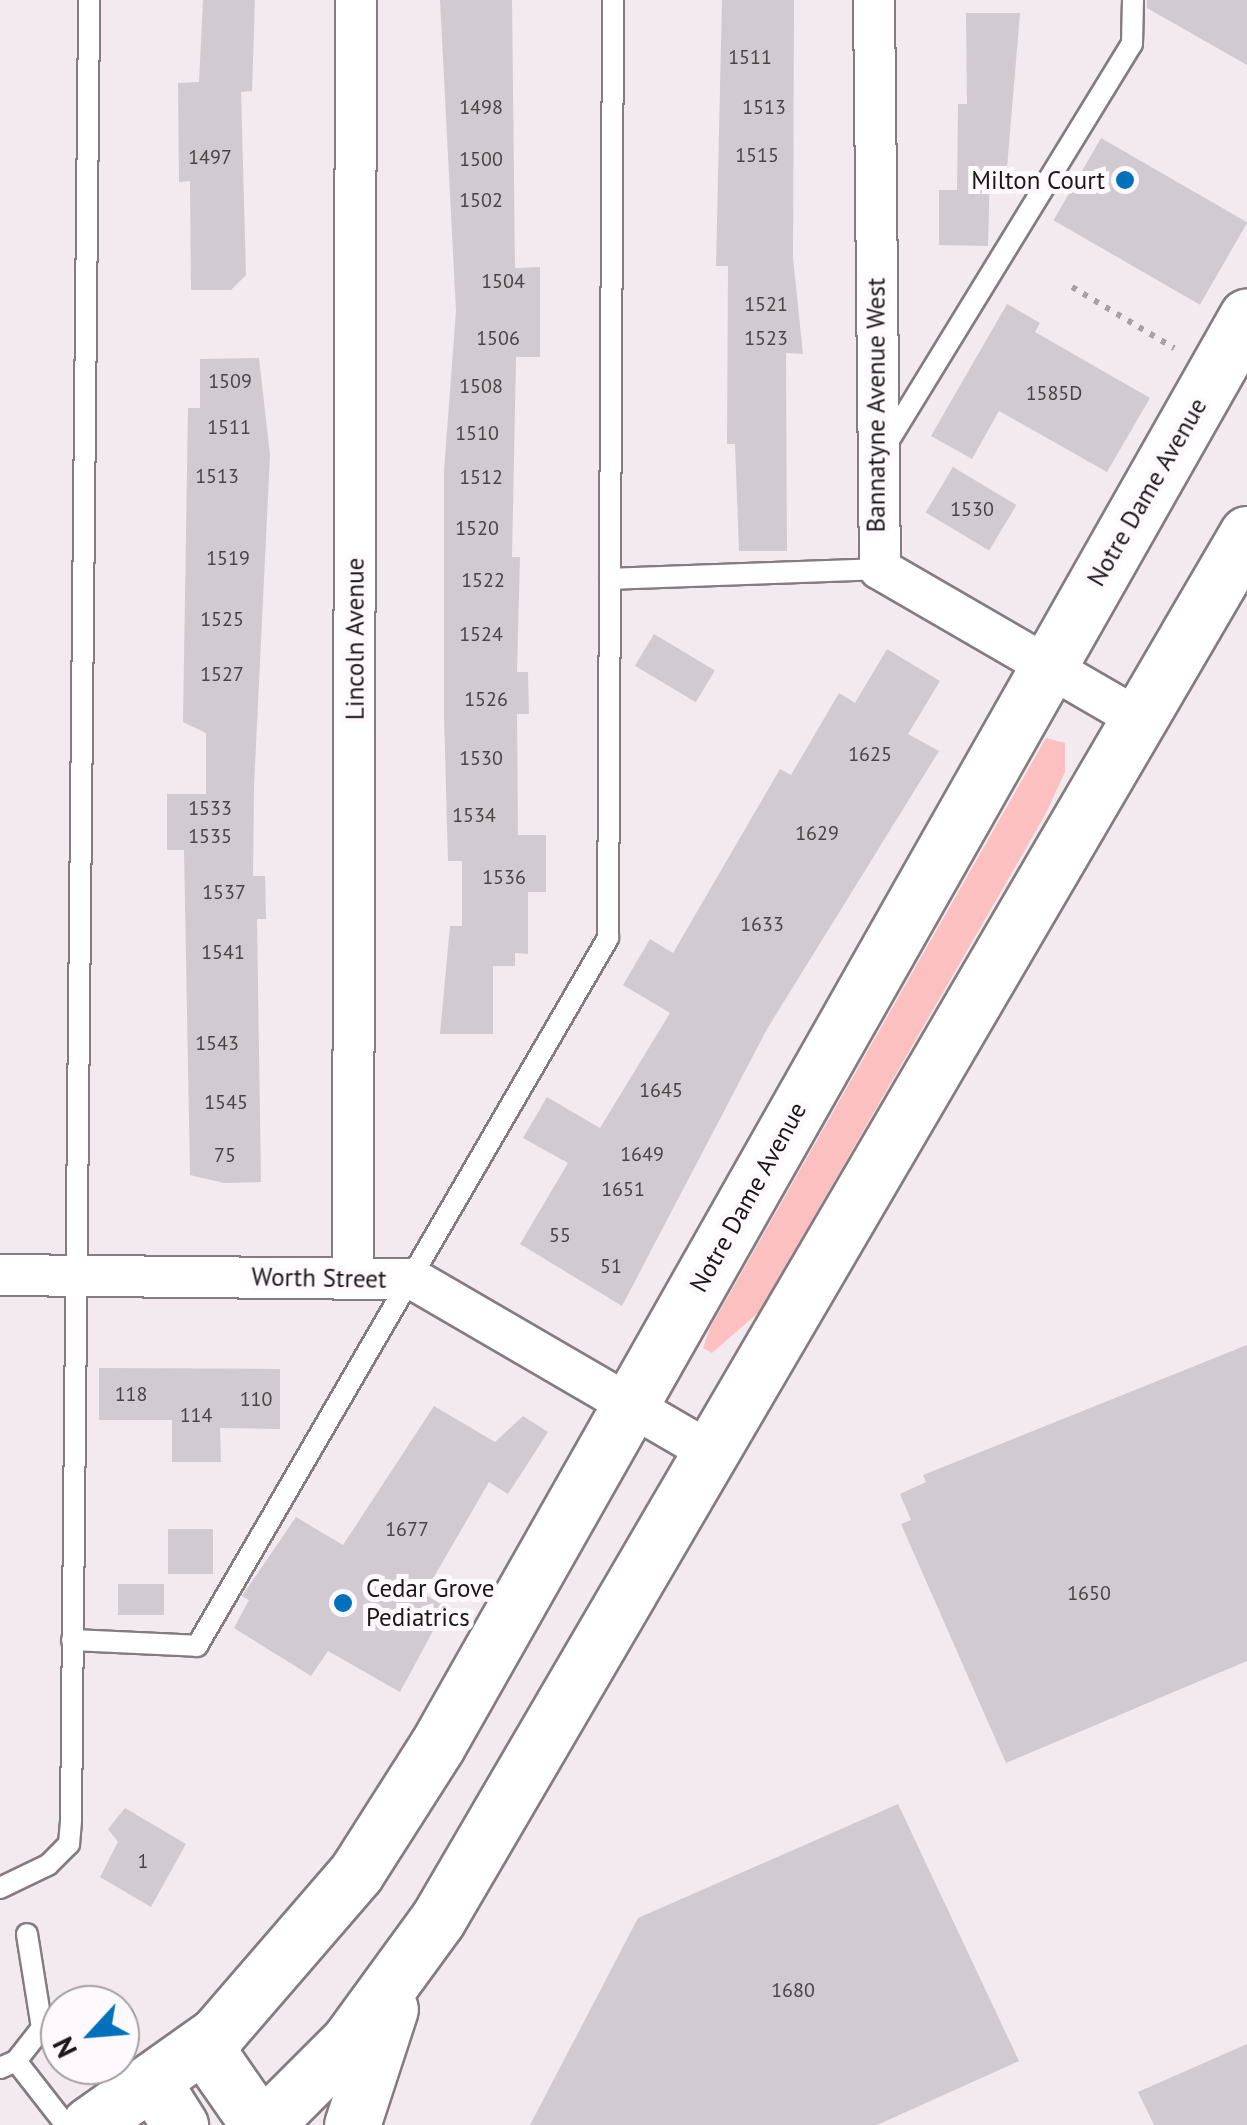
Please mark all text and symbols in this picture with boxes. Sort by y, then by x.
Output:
house number: 1511 [728,45,772,69]
house number: 1498 [459,95,503,119]
house number: 1513 [742,95,786,119]
house number: 1515 [735,143,779,167]
house number: 1497 [188,145,232,169]
house number: 1500 [459,147,503,171]
place label: Milton Court [971,165,1105,195]
marker: Milton Court [1114,169,1136,191]
house number: 1502 [459,188,503,212]
house number: 1504 [481,269,525,293]
street label: Bannatyne Avenue West [861,277,891,533]
house number: 1521 [744,292,788,316]
house number: 1506 [476,326,520,350]
house number: 1523 [744,326,788,350]
house number: 1509 [208,369,252,393]
house number: 1508 [459,374,503,398]
house number: 1585D [1026,381,1082,405]
street label: Notre Dame Avenue [1081,392,1213,592]
house number: 1511 [207,415,251,439]
house number: 1510 [455,421,499,445]
house number: 1513 [195,464,239,488]
house number: 1512 [459,465,503,489]
house number: 1530 [950,497,994,521]
house number: 1520 [455,516,499,540]
house number: 1519 [206,546,250,570]
street label: Lincoln Avenue [340,557,370,721]
house number: 1522 [461,568,505,592]
house number: 1525 [200,607,244,631]
house number: 1524 [459,622,503,646]
house number: 1527 [200,662,244,686]
house number: 1526 [464,687,508,711]
house number: 1625 [848,742,892,766]
house number: 1530 [459,746,503,770]
house number: 1533 [188,796,232,820]
house number: 1534 [452,803,496,827]
house number: 1629 [795,821,839,845]
house number: 1535 [188,824,232,848]
house number: 1536 [482,865,526,889]
house number: 1537 [202,880,246,904]
house number: 1633 [740,912,784,936]
house number: 1541 [201,940,245,964]
house number: 1543 [195,1031,239,1055]
house number: 1645 [639,1078,683,1102]
house number: 1545 [204,1090,248,1114]
street label: Notre Dame Avenue [683,1097,813,1297]
house number: 1649 [620,1142,664,1166]
house number: 75 [214,1143,236,1167]
house number: 1651 [601,1177,645,1201]
house number: 55 [549,1223,571,1247]
house number: 51 [600,1254,622,1278]
street label: Worth Street [251,1262,387,1294]
house number: 118 [115,1382,147,1406]
house number: 110 [240,1387,272,1411]
house number: 114 [180,1403,212,1427]
house number: 1677 [385,1517,429,1541]
place label: Cedar Grove Pediatrics [366,1574,494,1633]
house number: 1650 [1067,1581,1111,1605]
marker: Cedar Grove Pediatrics [330,1590,356,1616]
house number: 1 [138,1849,148,1873]
house number: 1680 [771,1978,815,2002]
north arrow [40,1985,140,2085]
text: N [44,2031,85,2064]

